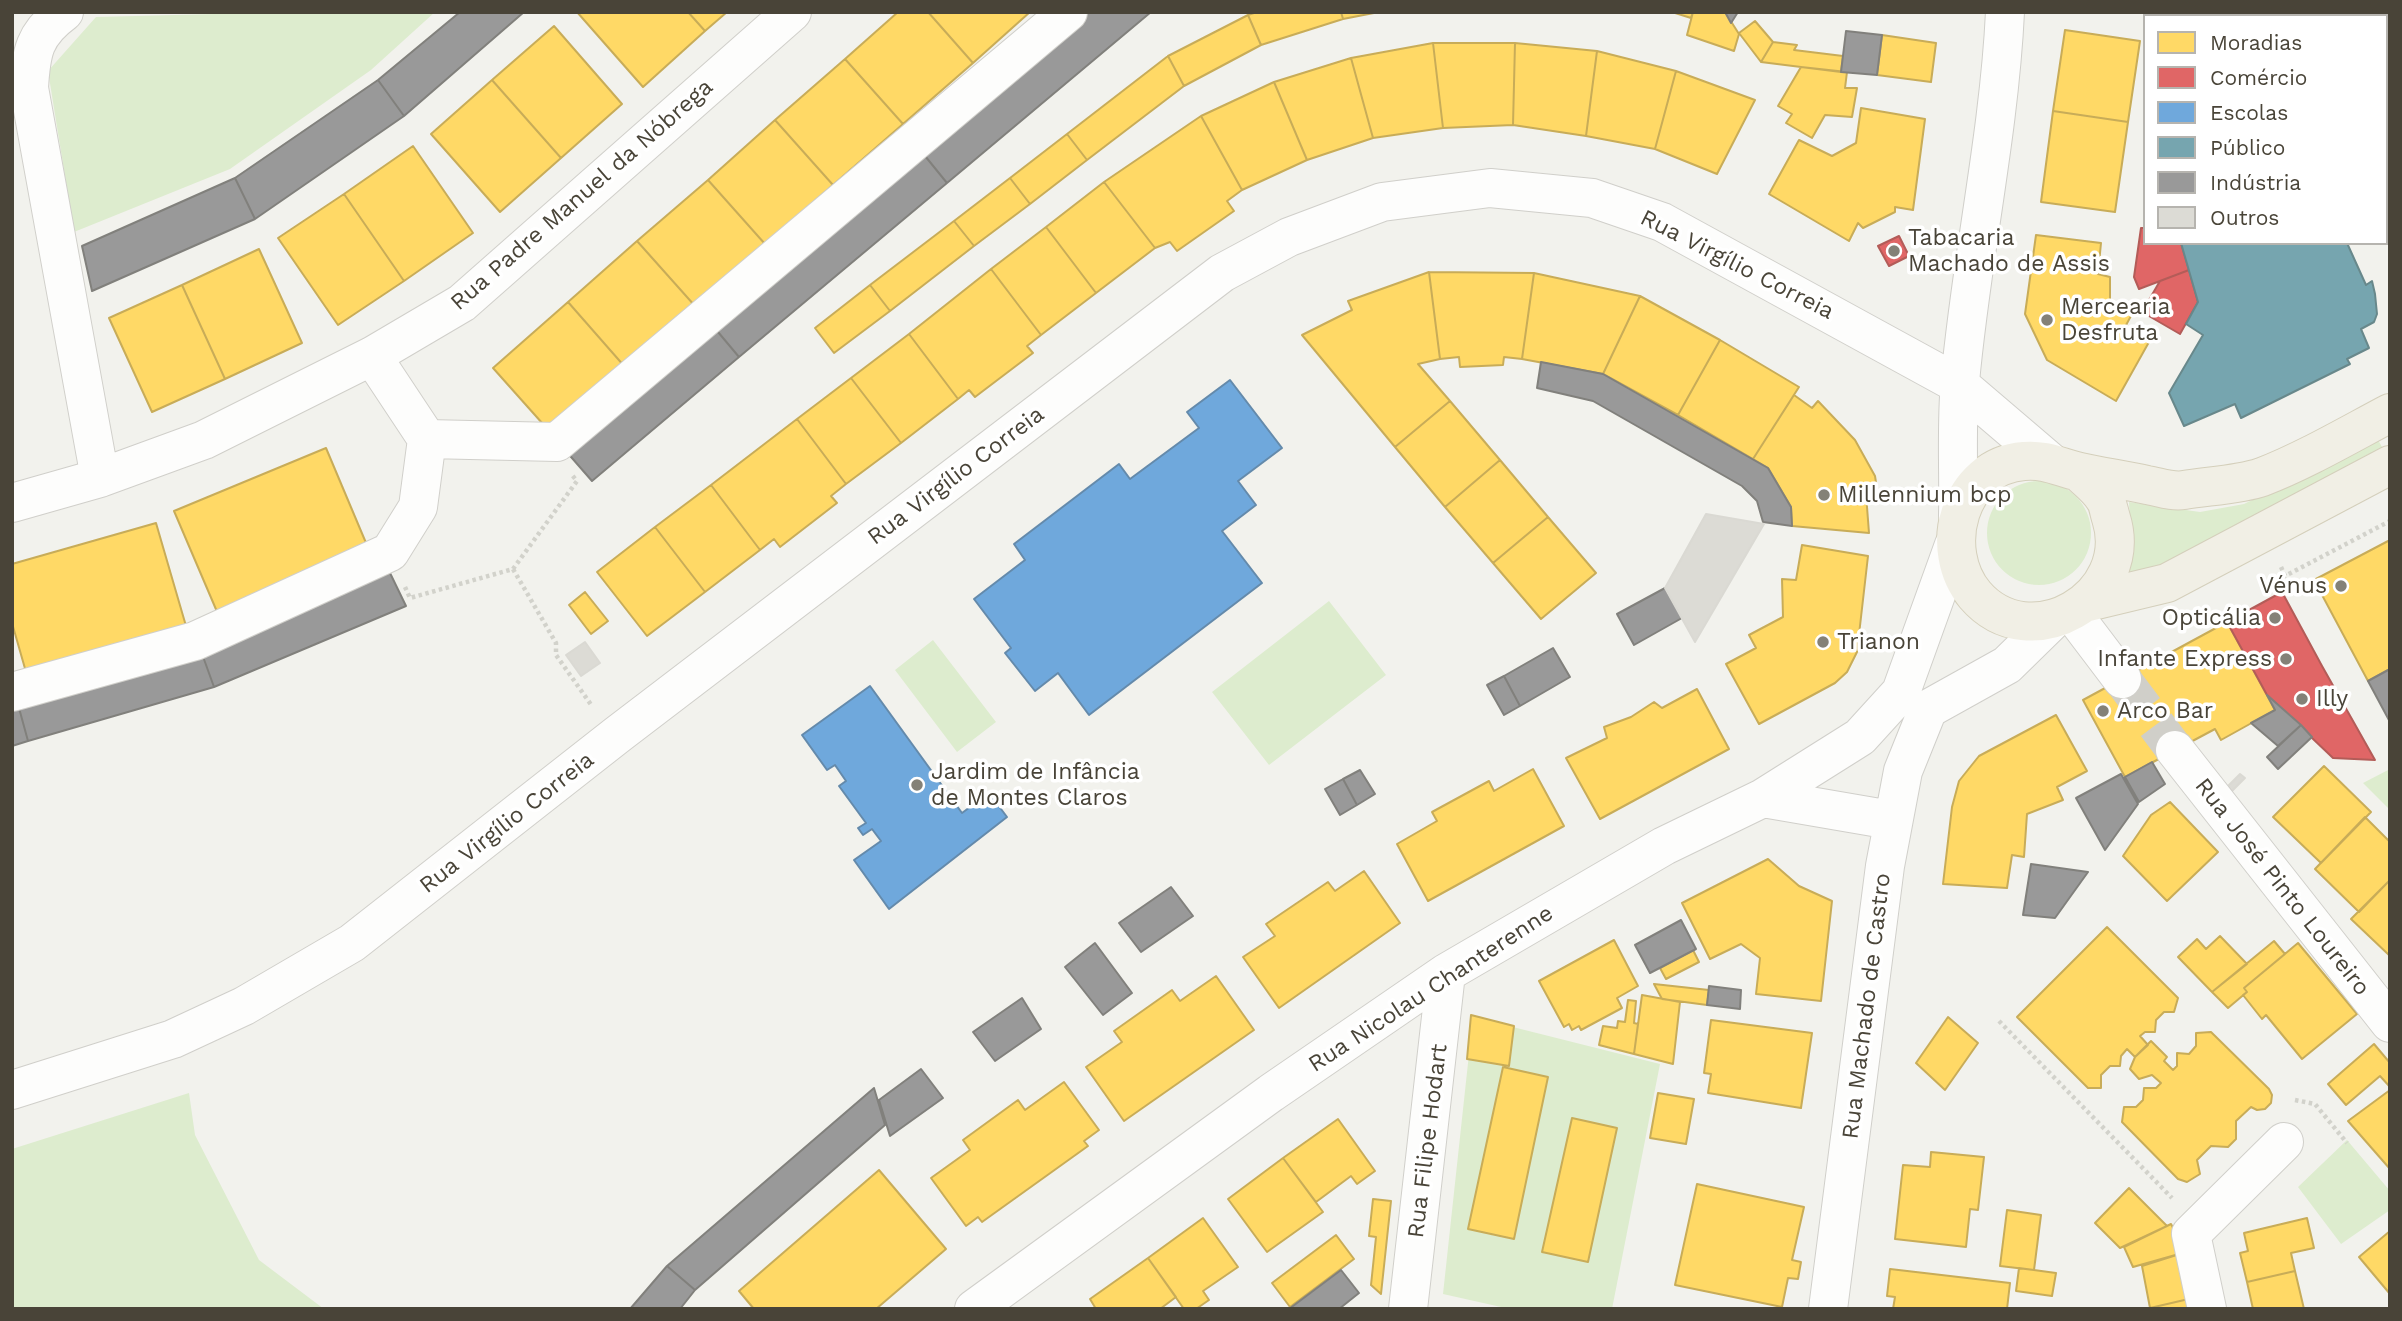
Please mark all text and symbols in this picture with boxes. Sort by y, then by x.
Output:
legend [2143,14,2388,245]
text: Moradias [2210,30,2302,55]
text: Comércio [2210,65,2307,90]
street label: Rua Padre Manuel da Nóbrega [445,74,719,316]
text: Escolas [2210,100,2288,125]
text: Público [2210,135,2285,160]
text: Indústria [2210,170,2301,195]
street label: Rua Virgílio Correia [1636,204,1838,326]
text: Outros [2210,205,2279,230]
place label: Tabacaria Machado de Assis [1908,224,2110,278]
marker: Tabacaria Machado de Assis [1886,243,1902,259]
place label: Mercearia Desfruta [2061,293,2170,347]
marker: Mercearia Desfruta [2039,312,2055,328]
street label: Rua Virgílio Correia [862,401,1050,551]
place label: Millennium bcp [1838,481,2011,509]
marker: Millennium bcp [1816,487,1832,503]
place label: Vénus [2259,572,2327,600]
marker: Vénus [2333,578,2349,594]
place label: Opticália [2162,604,2261,632]
marker: Opticália [2267,610,2283,626]
place label: Trianon [1837,628,1920,656]
marker: Trianon [1815,634,1831,650]
place label: Infante Express [2097,645,2272,673]
marker: Infante Express [2278,651,2294,667]
place label: Illy [2316,685,2348,713]
marker: Illy [2294,691,2310,707]
place label: Arco Bar [2117,697,2213,725]
marker: Arco Bar [2095,703,2111,719]
street label: Rua Virgílio Correia [414,746,600,900]
place label: Jardim de Infância de Montes Claros [931,758,1140,812]
street label: Rua José Pinto Loureiro [2189,773,2375,1001]
marker: Jardim de Infância de Montes Claros [909,777,925,793]
street label: Rua Machado de Castro [1837,871,1897,1141]
street label: Rua Nicolau Chanterenne [1304,900,1558,1078]
street label: Rua Filipe Hodart [1402,1042,1454,1240]

